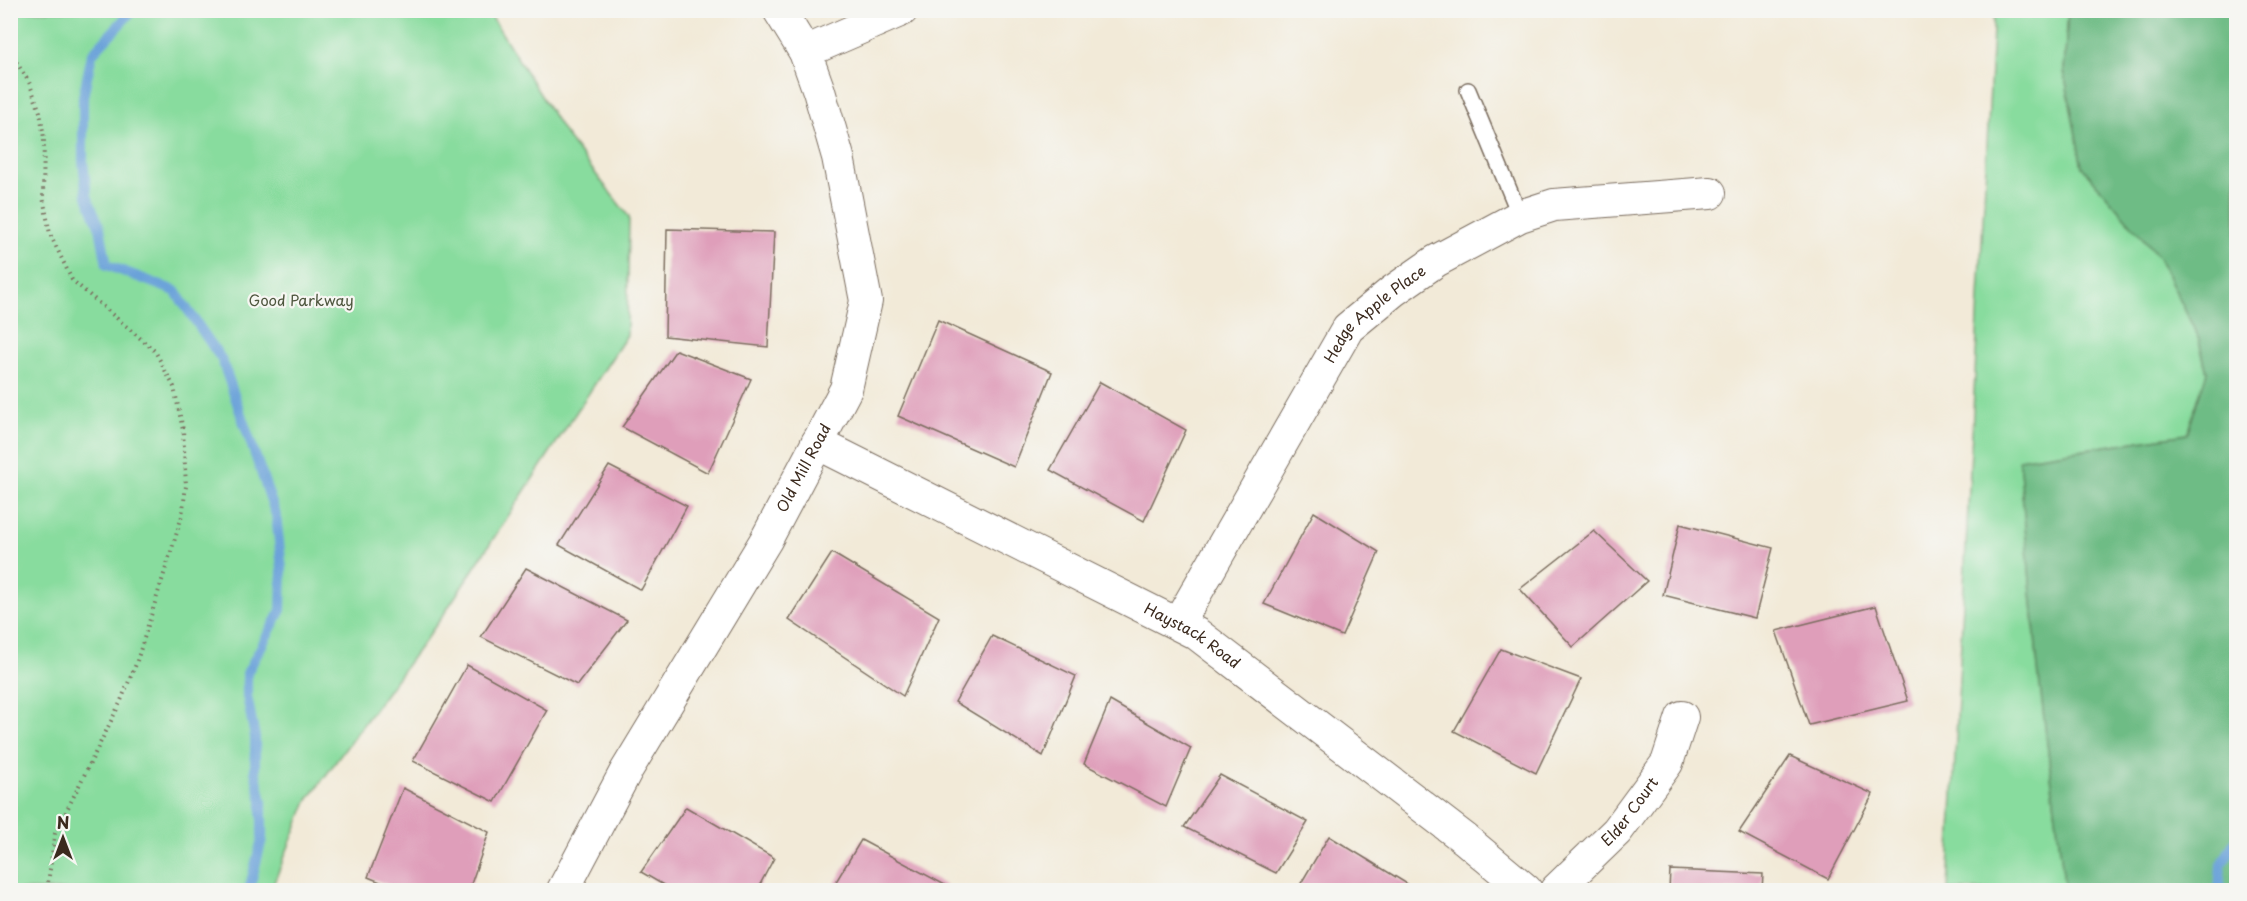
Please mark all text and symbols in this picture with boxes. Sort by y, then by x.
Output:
street label: Hedge Apple Place [1317,259,1430,367]
park label: Good Parkway [248,288,354,311]
street label: Old Mill Road [770,419,836,516]
street label: Haystack Road [1141,596,1246,673]
street label: Elder Court [1595,772,1663,851]
north arrow [33,808,93,868]
text: N [57,810,69,834]

